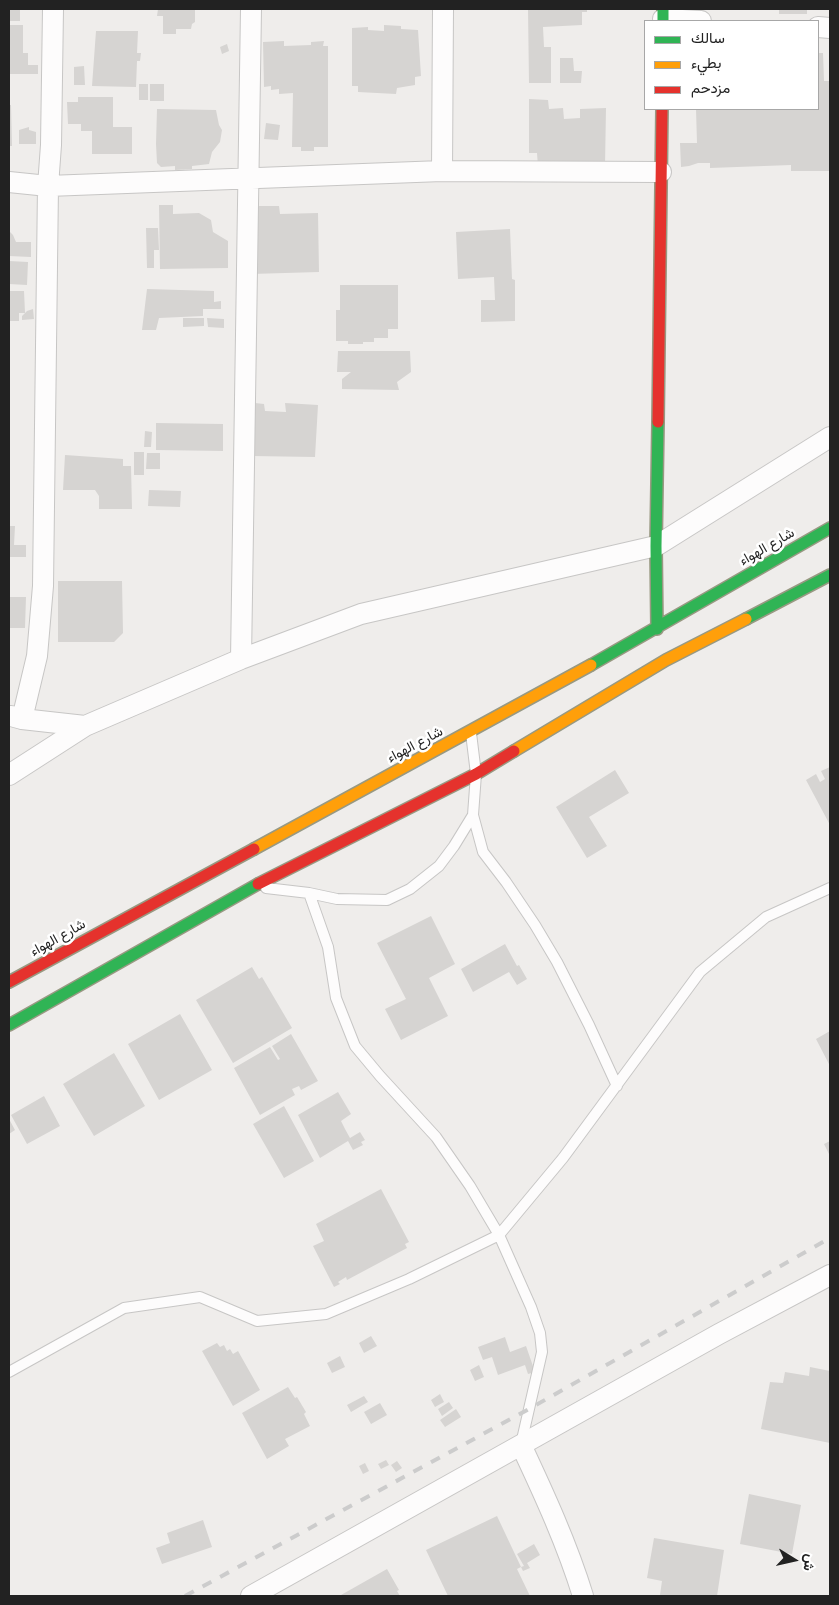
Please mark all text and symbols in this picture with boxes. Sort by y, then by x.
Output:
legend [644,20,819,110]
text: سالك [691,29,725,47]
text: بطيء [691,54,721,72]
text: مزدحم [691,79,730,97]
street label: شارع الهواء [736,525,798,569]
street label: شارع الهواء [384,723,446,767]
street label: شارع الهواء [27,916,89,960]
north arrow [769,1535,819,1585]
text: ش [799,1553,819,1572]

